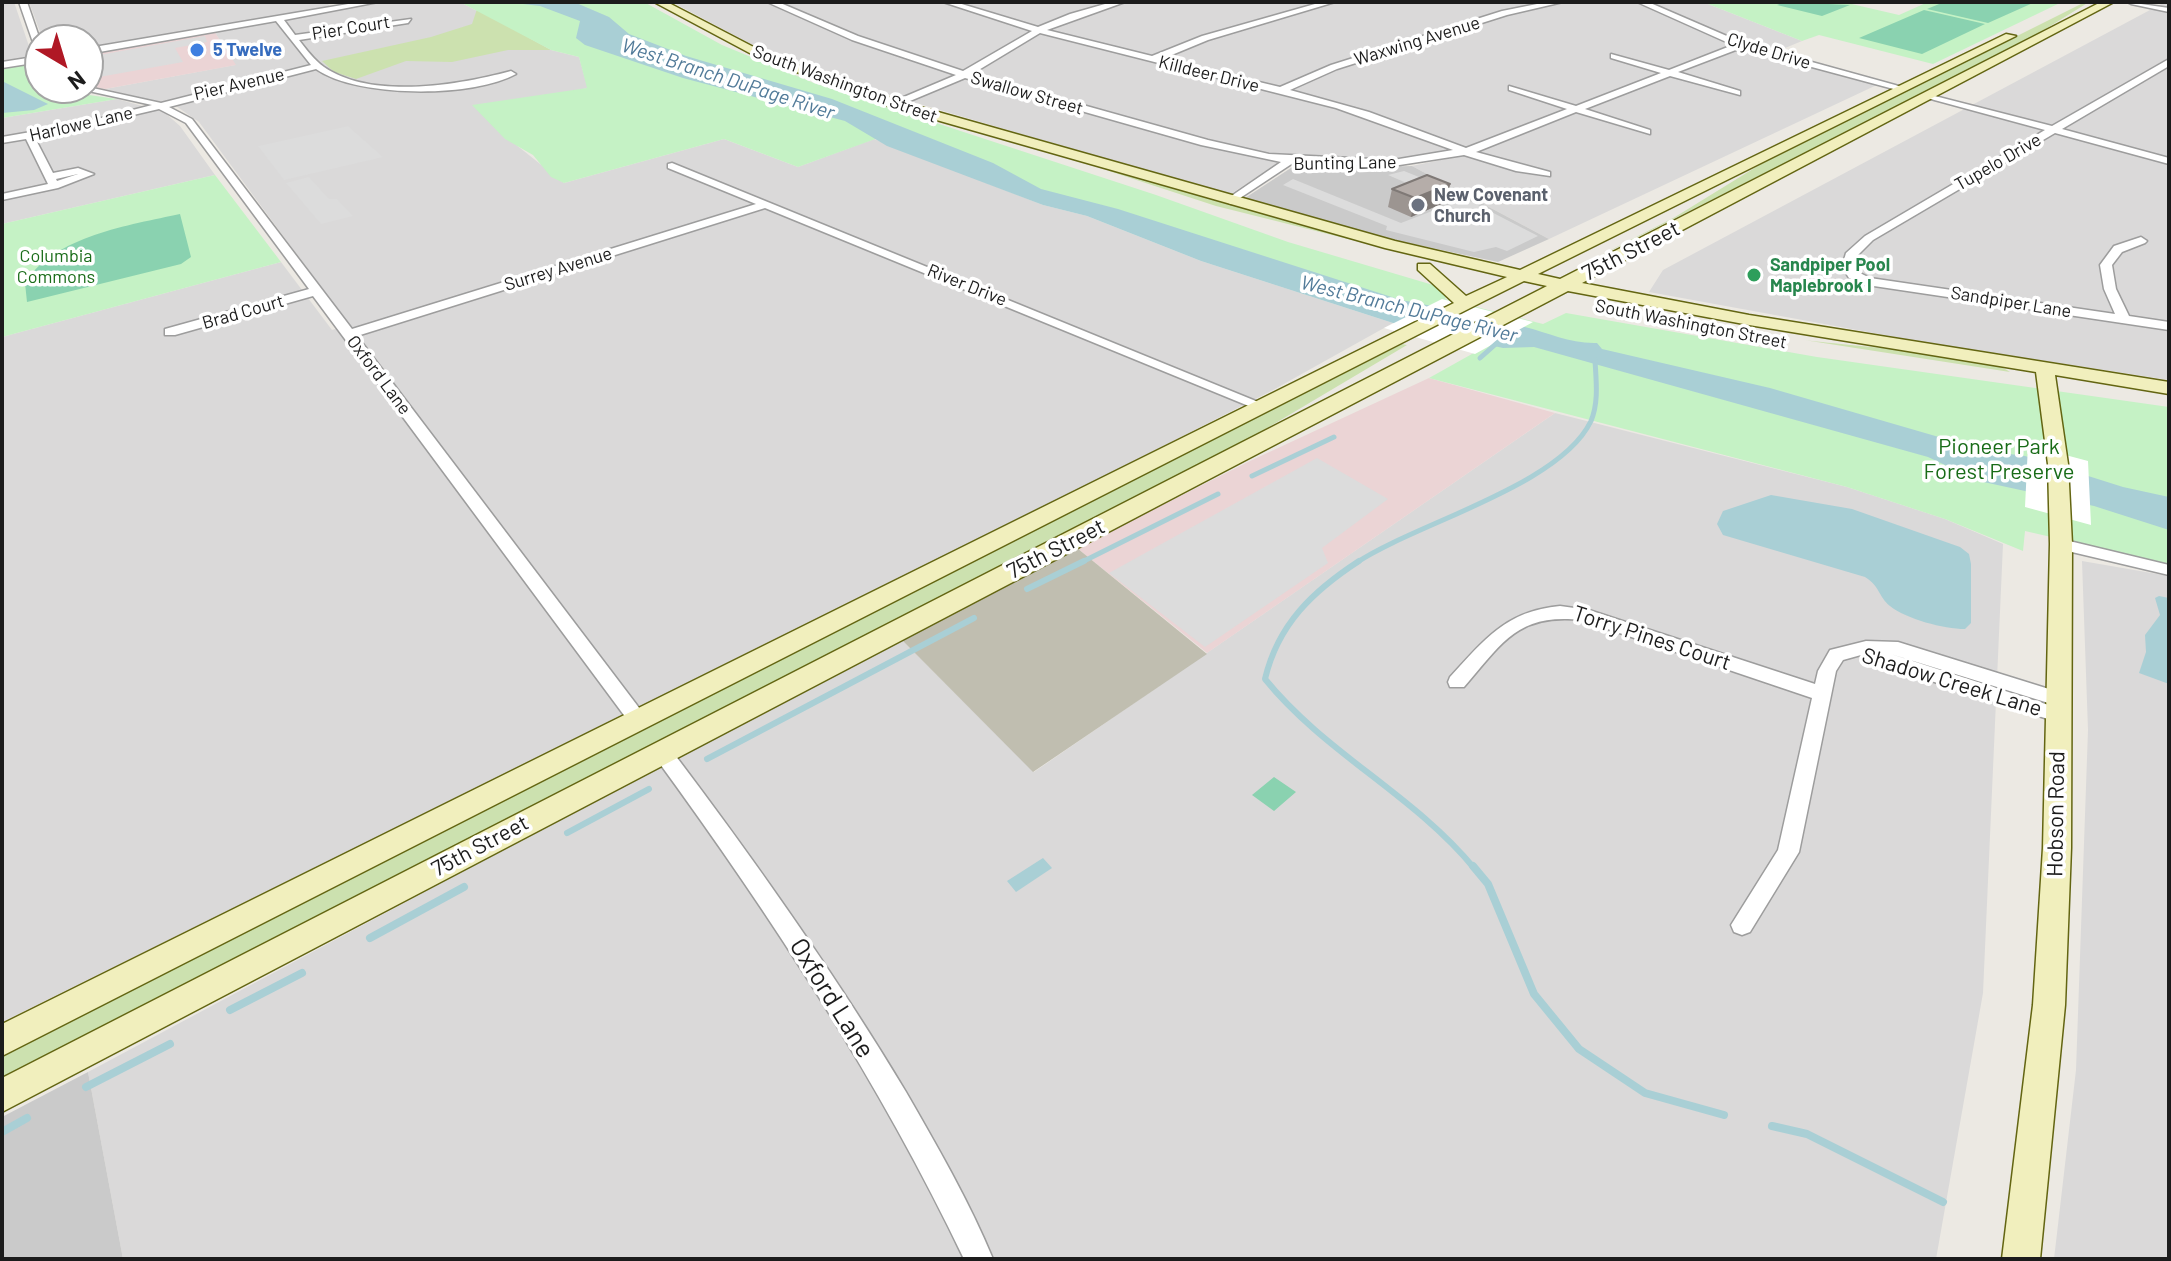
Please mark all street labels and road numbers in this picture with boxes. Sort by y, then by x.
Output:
street label: Pier Court [310,11,392,45]
street label: Waxwing Avenue [1351,12,1483,70]
street label: Clyde Drive [1725,28,1813,74]
street label: South Washington Street [750,41,940,127]
street label: Killdeer Drive [1156,51,1262,97]
street label: Pier Avenue [192,63,286,105]
street label: Swallow Street [968,67,1086,119]
street label: Harlowe Lane [27,102,135,146]
street label: Tupelo Drive [1951,129,2045,195]
street label: Bunting Lane [1293,151,1397,175]
street label: 75th Street [1578,215,1684,287]
street label: Surrey Avenue [501,242,615,296]
street label: River Drive [924,259,1010,311]
street label: Sandpiper Lane [1949,282,2073,322]
street label: Brad Court [200,290,286,334]
street label: South Washington Street [1593,295,1789,353]
street label: Oxford Lane [342,331,416,419]
street label: 75th Street [1003,513,1109,585]
street label: Torry Pines Court [1570,600,1734,676]
street label: Shadow Creek Lane [1859,642,2045,722]
street label: Hobson Road [2042,751,2070,877]
street label: 75th Street [427,809,533,883]
street label: Oxford Lane [783,932,881,1064]

